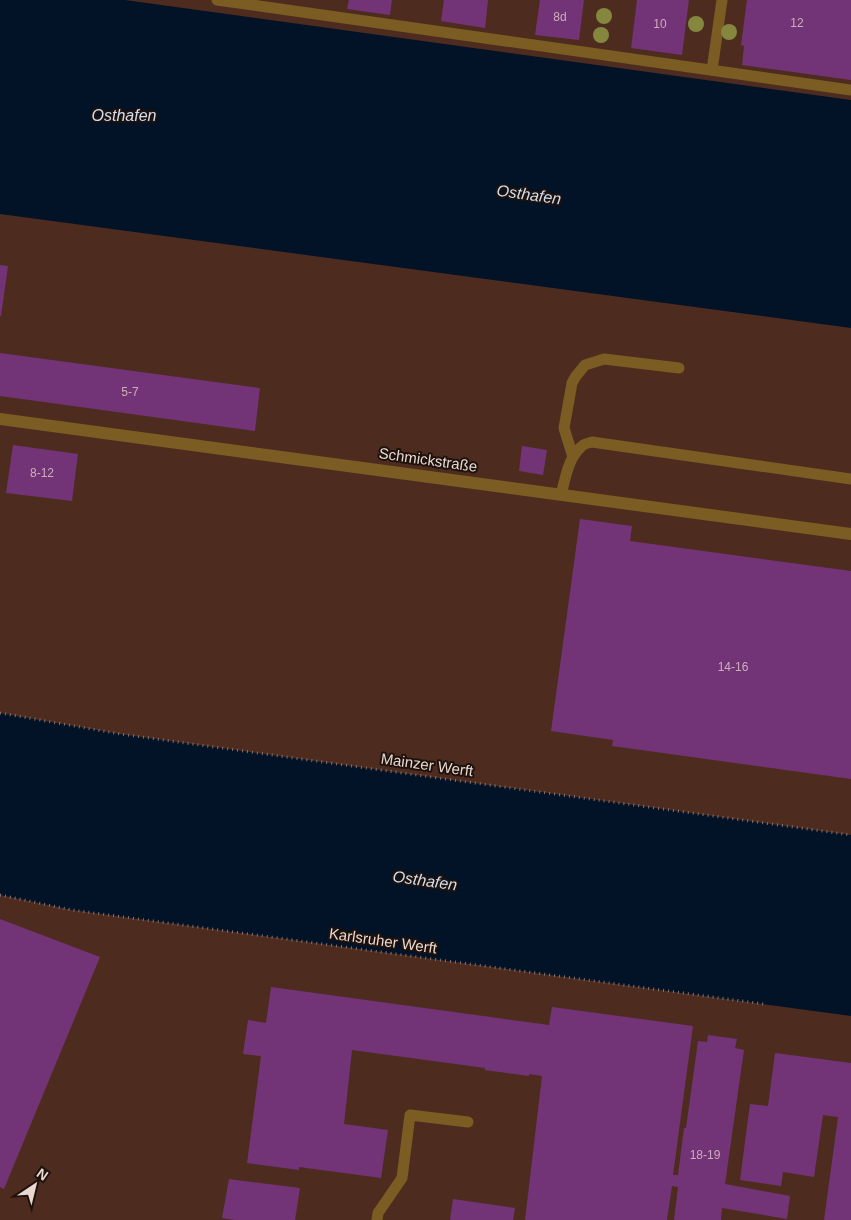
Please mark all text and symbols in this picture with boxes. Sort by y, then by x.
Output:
house number: 8d [553,10,567,24]
house number: 12 [790,16,804,30]
house number: 10 [653,17,667,31]
water label: Osthafen [92,107,157,124]
water label: Osthafen [496,182,562,207]
house number: 5-7 [121,385,139,399]
street label: Schmickstraße [378,444,478,475]
house number: 8-12 [30,466,54,480]
house number: 14-16 [718,660,749,674]
street label: Mainzer Werft [380,750,475,780]
water label: Osthafen [392,868,458,893]
street label: Karlsruher Werft [328,925,439,957]
house number: 18-19 [690,1148,721,1162]
north arrow [10,1160,60,1210]
text: N [34,1165,51,1184]

